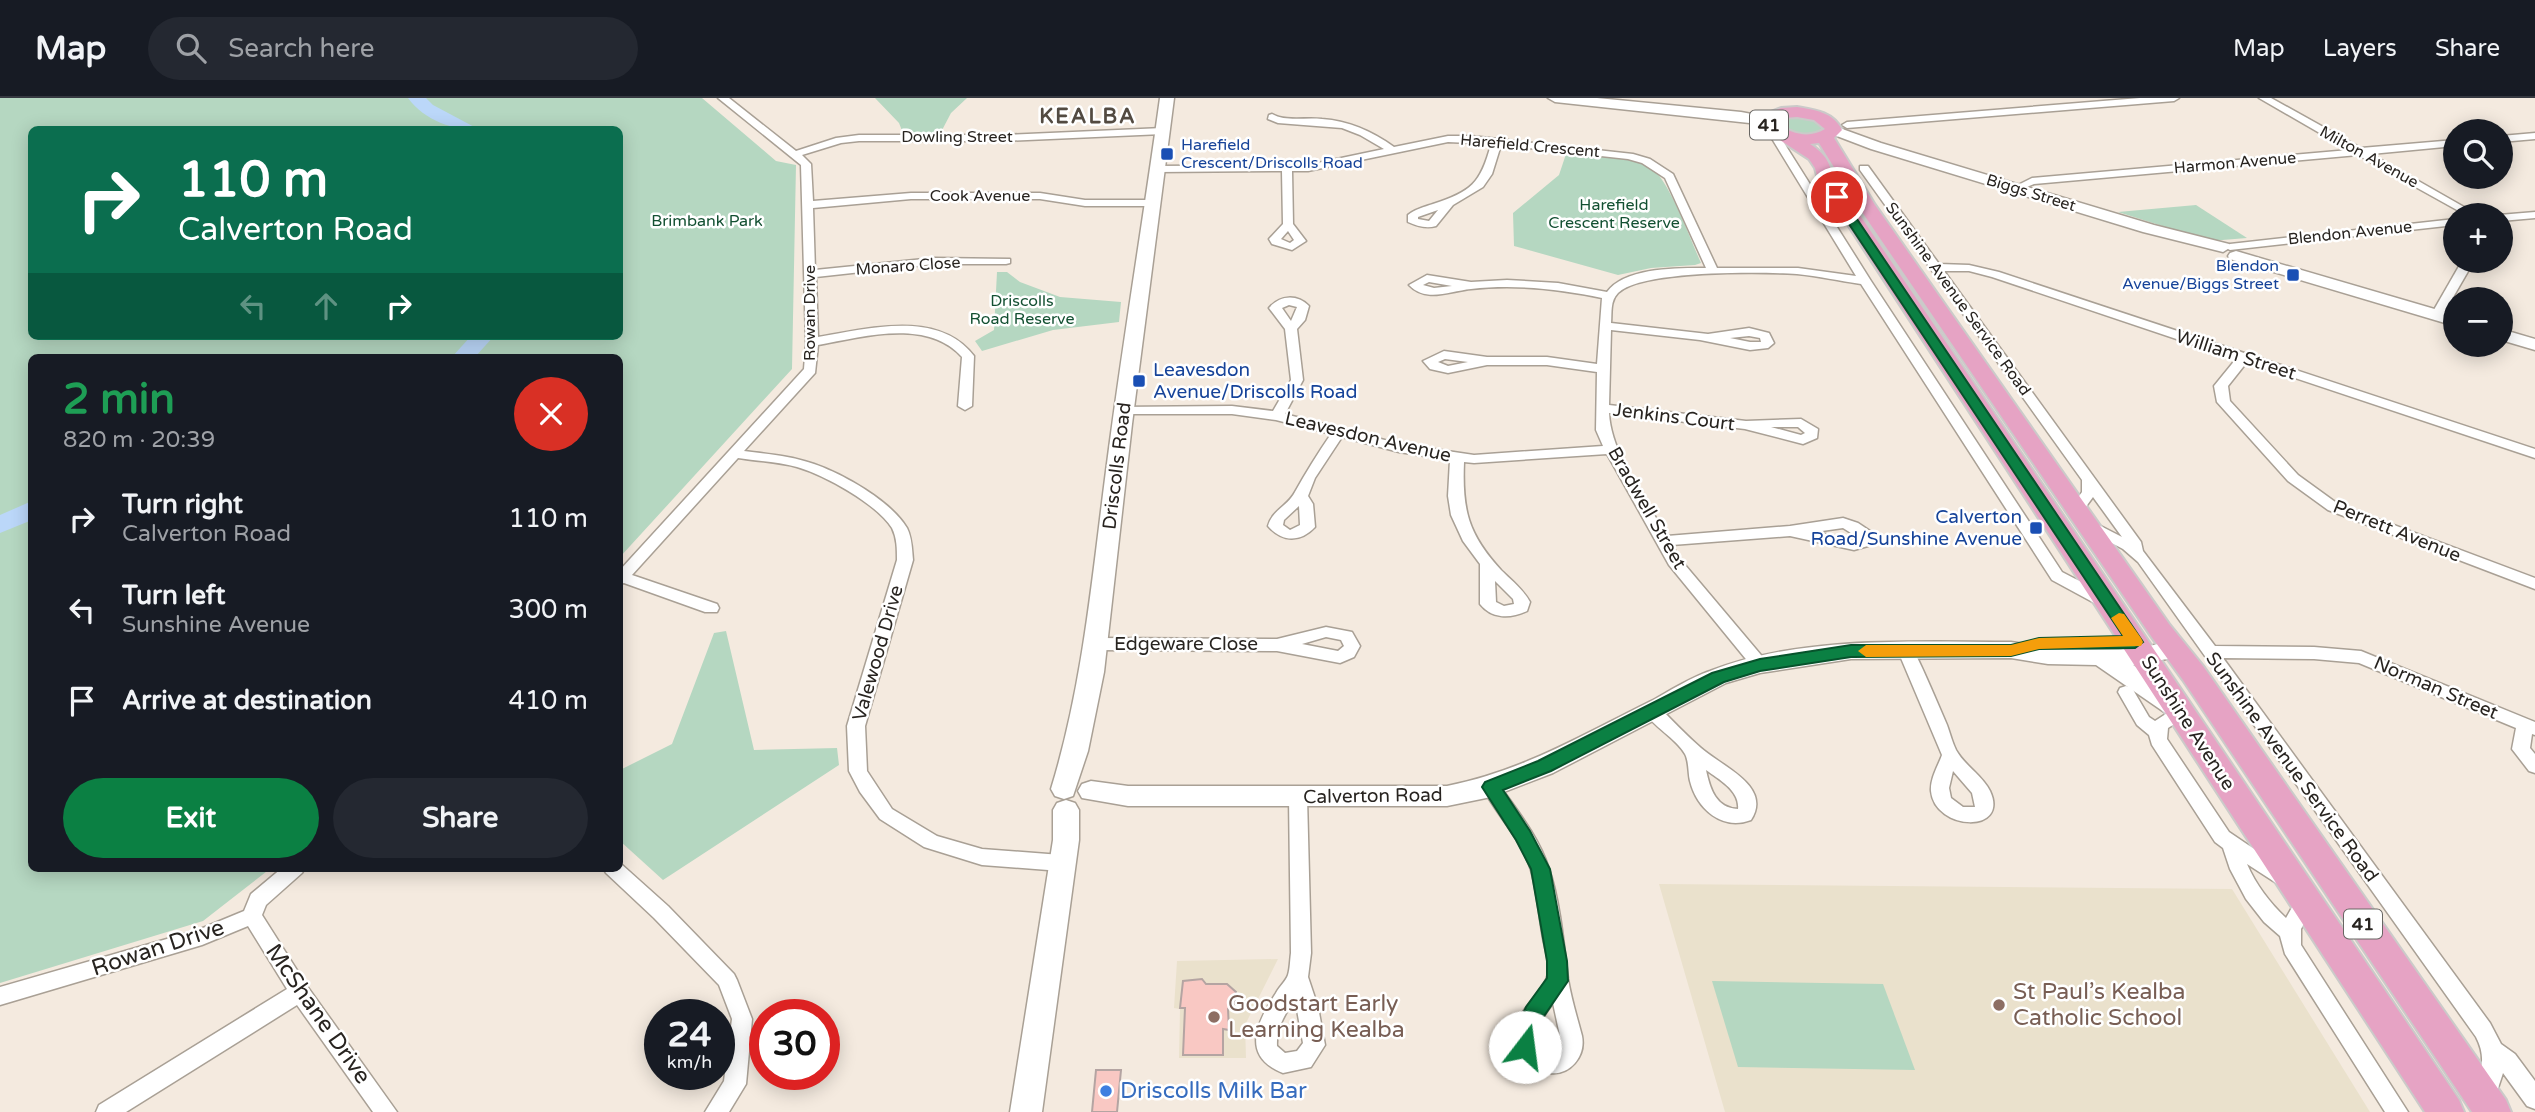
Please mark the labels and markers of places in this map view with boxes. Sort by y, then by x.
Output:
place label: Harefield Crescent/Driscolls Road [1181,135,1363,173]
marker: Harefield Crescent/Driscolls Road [1159,146,1175,162]
pin [1807,167,1867,227]
place label: Blendon Avenue/Biggs Street [2122,256,2279,294]
marker: Blendon Avenue/Biggs Street [2285,267,2301,283]
place label: Leavesdon Avenue/Driscolls Road [1153,359,1358,403]
marker: Leavesdon Avenue/Driscolls Road [1131,373,1147,389]
place label: Calverton Road/Sunshine Avenue [1810,506,2022,550]
marker: Calverton Road/Sunshine Avenue [2028,520,2044,536]
place label: St Paul’s Kealba Catholic School [2013,978,2186,1032]
place label: Goodstart Early Learning Kealba [1228,990,1405,1044]
marker: St Paul’s Kealba Catholic School [1991,997,2007,1013]
marker: Goodstart Early Learning Kealba [1206,1009,1222,1025]
place label: Driscolls Milk Bar [1120,1077,1307,1105]
marker: Driscolls Milk Bar [1098,1083,1114,1099]

